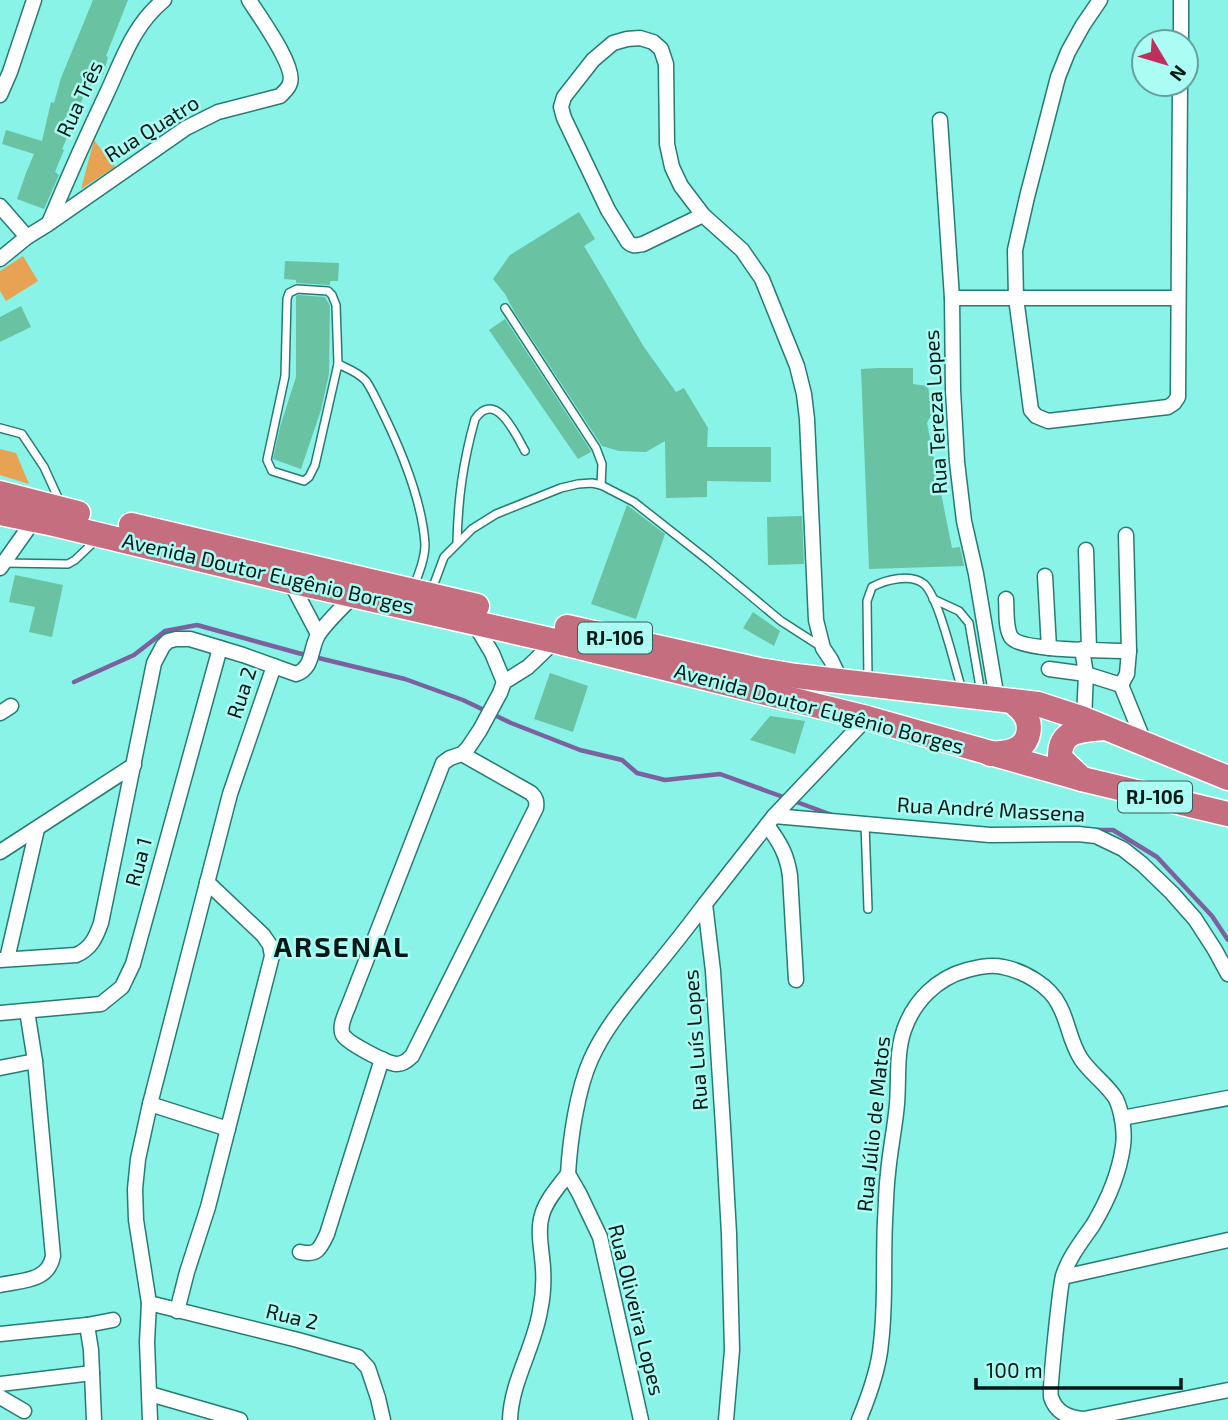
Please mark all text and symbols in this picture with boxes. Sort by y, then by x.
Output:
north arrow [1130,28,1200,98]
street label: Rua Três [50,56,107,140]
text: N [1166,61,1192,86]
street label: Rua Quatro [99,89,204,167]
street label: Rua Tereza Lopes [918,329,951,495]
street label: Avenida Doutor Eugênio Borges [120,527,417,618]
road number: RJ-106 [578,622,652,653]
street label: Avenida Doutor Eugênio Borges [672,657,967,758]
street label: Rua 2 [221,663,261,722]
road number: RJ-106 [1118,782,1192,812]
street label: Rua André Massena [896,791,1086,826]
street label: Rua 1 [119,834,156,889]
district label: ARSENAL [274,929,410,963]
street label: Rua Luís Lopes [677,969,712,1111]
street label: Rua Júlio de Matos [851,1035,894,1213]
street label: Rua Oliveira Lopes [604,1221,671,1398]
street label: Rua 2 [264,1297,321,1334]
scale bar [976,1346,1181,1390]
text: 100 m [986,1357,1043,1382]

